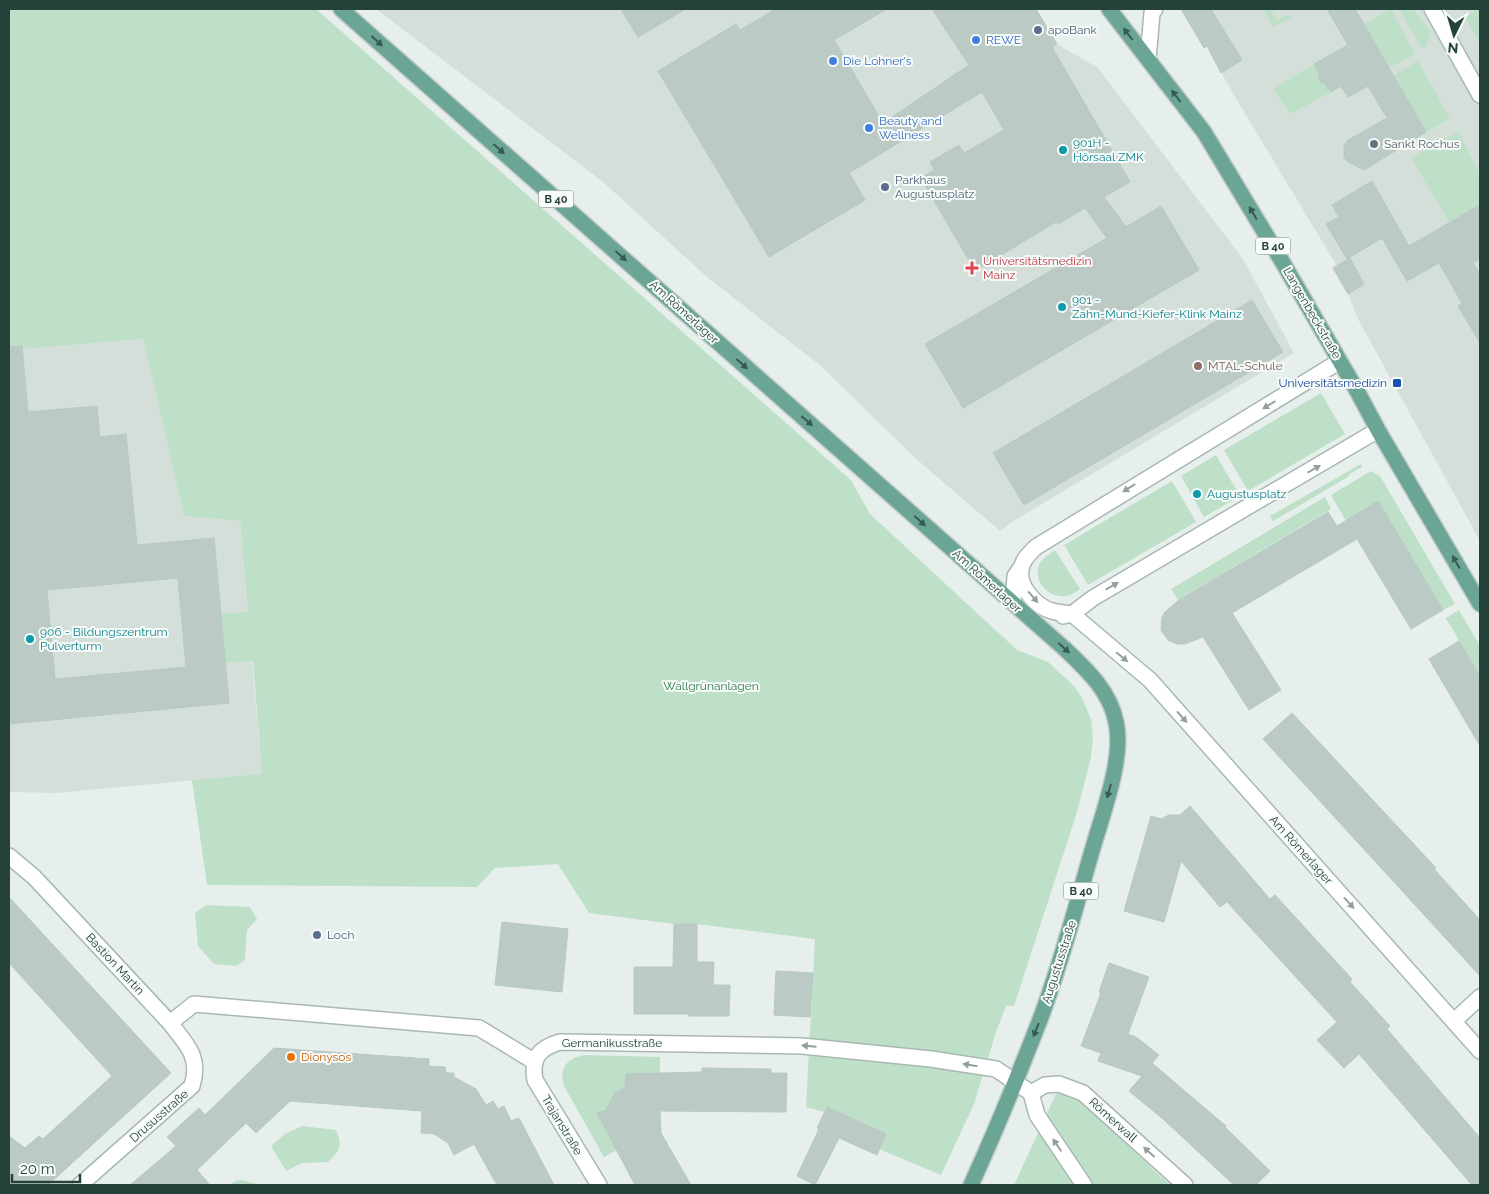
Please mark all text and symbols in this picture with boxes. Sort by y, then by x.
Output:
north arrow [1429,10,1479,60]
place label: apoBank [1048,23,1098,37]
marker: apoBank [1032,24,1044,36]
one-way arrow [1123,28,1134,41]
place label: REWE [986,33,1021,47]
marker: REWE [970,34,982,46]
one-way arrow [371,35,383,47]
text: N [1447,40,1459,56]
place label: Die Lohner's [843,54,912,68]
marker: Die Lohner's [827,55,839,67]
one-way arrow [1170,90,1181,103]
place label: Beauty and Wellness [879,114,942,142]
marker: Beauty and Wellness [863,122,875,134]
place label: 901H - Hörsaal ZMK [1073,136,1144,164]
place label: Sankt Rochus [1384,137,1460,151]
marker: Sankt Rochus [1368,138,1380,150]
one-way arrow [493,143,505,155]
marker: 901H - Hörsaal ZMK [1057,144,1069,156]
place label: Parkhaus Augustusplatz [895,173,975,201]
marker: Parkhaus Augustusplatz [879,181,891,193]
road number: B 40 [538,190,574,208]
one-way arrow [1248,207,1257,220]
road number: B 40 [1256,238,1290,255]
one-way arrow [614,251,627,262]
place label: Universitätsmedizin Mainz [983,254,1091,282]
marker: Universitätsmedizin Mainz [965,261,979,275]
street label: Langenbeckstraße [1280,265,1344,361]
street label: Am Römerlager [647,277,722,347]
place label: 901 - Zahn-Mund-Kiefer-Klink Mainz [1072,293,1242,321]
marker: 901 - Zahn-Mund-Kiefer-Klink Mainz [1056,301,1068,313]
one-way arrow [736,358,748,370]
place label: MTAL-Schule [1208,359,1283,373]
marker: MTAL-Schule [1192,360,1204,372]
place label: Universitätsmedizin [1279,376,1387,390]
marker: Universitätsmedizin [1391,377,1403,389]
one-way arrow [1262,400,1275,409]
one-way arrow [800,415,812,427]
one-way arrow [1308,464,1321,473]
one-way arrow [1123,484,1136,493]
place label: Augustusplatz [1207,487,1287,501]
marker: Augustusplatz [1191,488,1203,500]
one-way arrow [914,515,926,527]
street label: Am Römerlager [950,546,1025,616]
one-way arrow [1451,556,1460,569]
one-way arrow [1106,582,1119,591]
one-way arrow [1027,590,1038,603]
place label: 906 - Bildungszentrum Pulverturm [40,625,168,653]
marker: 906 - Bildungszentrum Pulverturm [24,633,36,645]
one-way arrow [1057,643,1070,654]
one-way arrow [1116,651,1129,662]
park label: Wallgrünanlagen [663,679,759,693]
one-way arrow [1177,710,1188,723]
one-way arrow [1105,784,1113,799]
street label: Am Römerlager [1266,813,1336,888]
road number: B 40 [1064,882,1098,899]
one-way arrow [1343,897,1355,909]
street label: Augustusstraße [1039,919,1079,1005]
place label: Loch [327,928,355,942]
marker: Loch [311,929,323,941]
street label: Bastion Martin [83,930,147,998]
one-way arrow [1031,1023,1039,1037]
street label: Germanikusstraße [562,1036,662,1050]
one-way arrow [801,1042,817,1050]
place label: Dionysos [301,1050,351,1064]
marker: Dionysos [285,1051,297,1063]
one-way arrow [962,1061,978,1069]
street label: Drususstraße [127,1087,191,1145]
street label: Trajanstraße [539,1092,585,1158]
street label: Römerwall [1086,1095,1140,1146]
one-way arrow [1052,1138,1062,1152]
one-way arrow [1143,1147,1155,1158]
scale bar [12,1152,80,1184]
text: 20 m [20,1160,55,1178]

